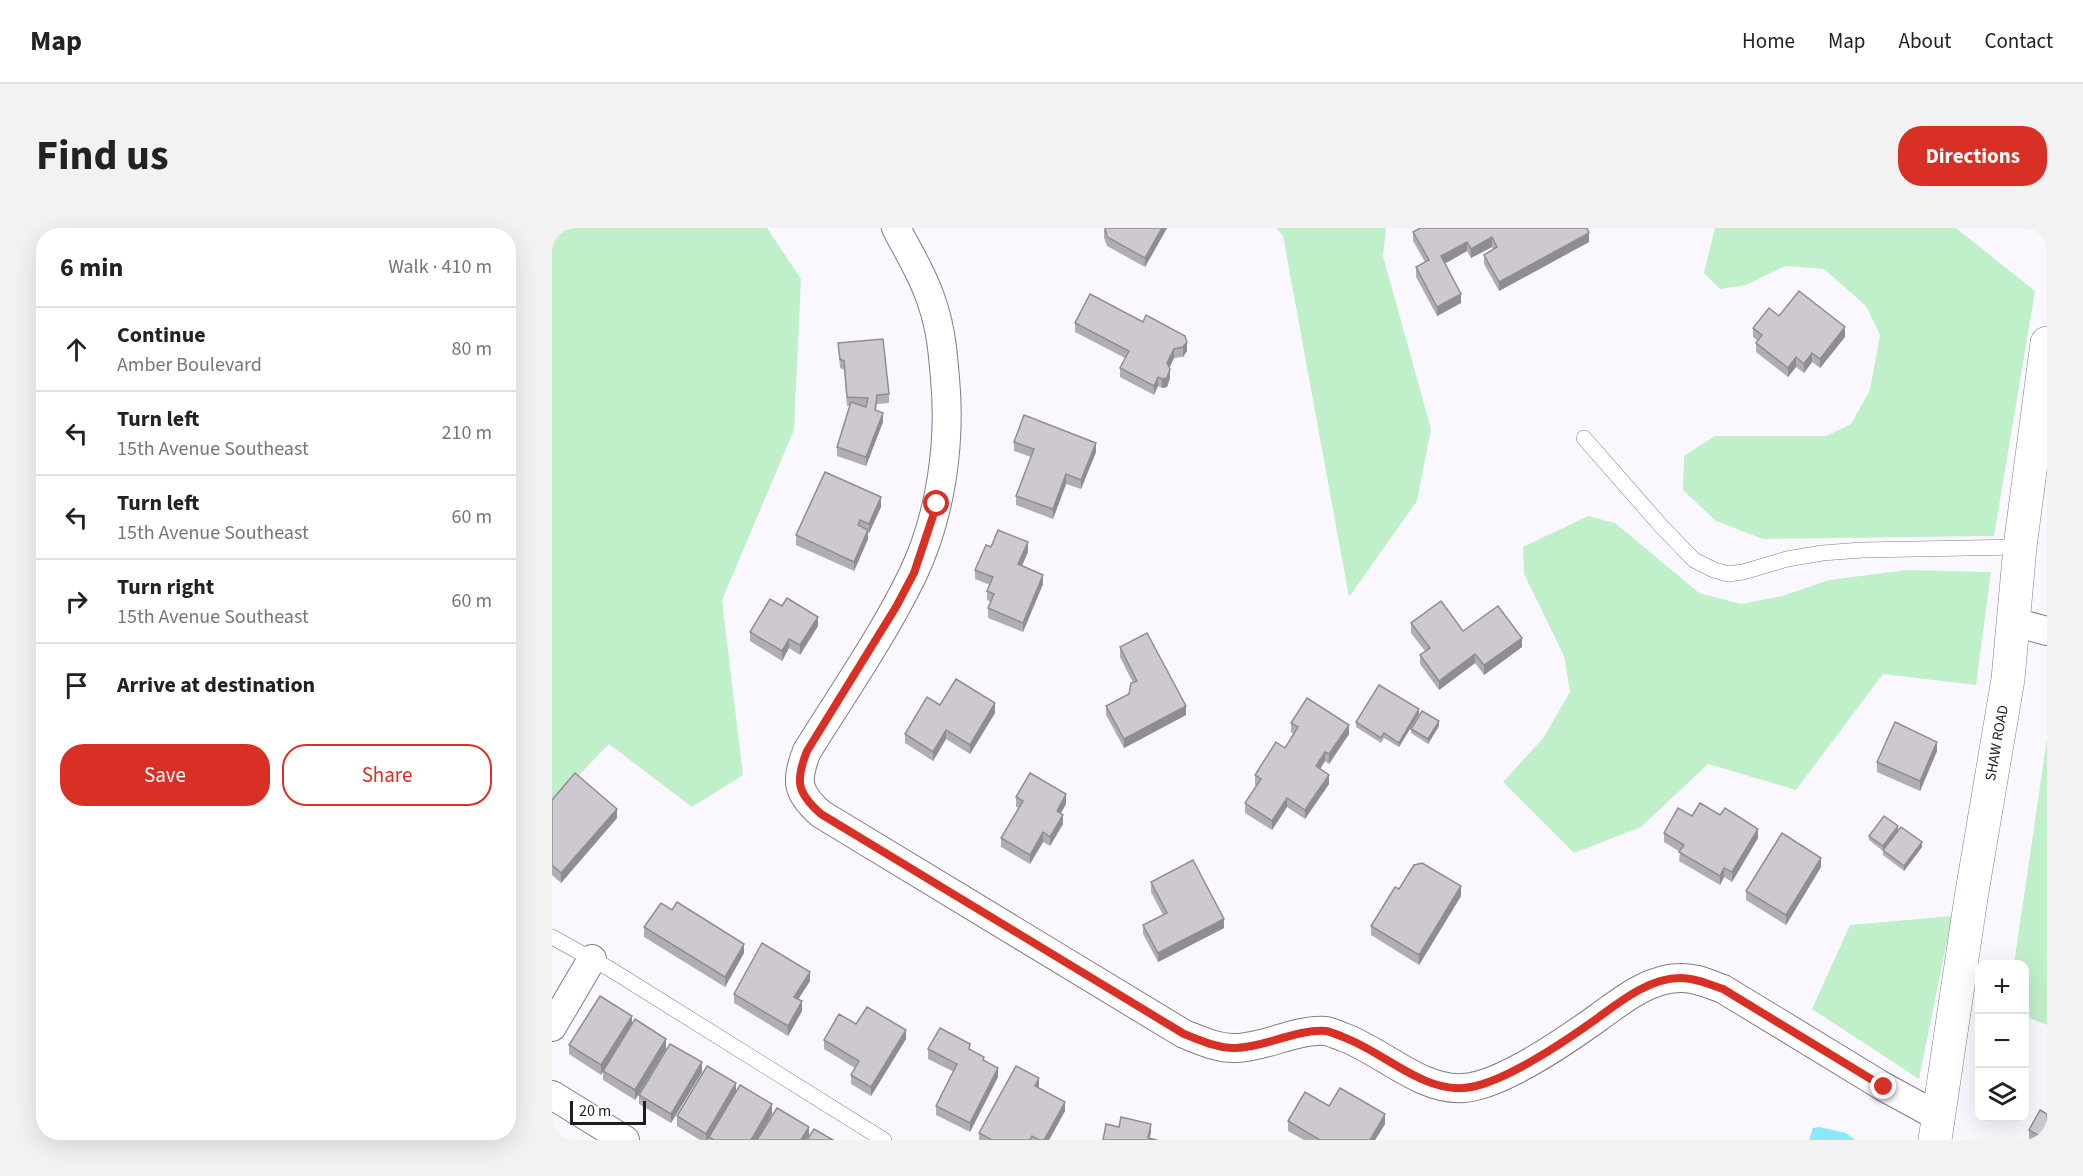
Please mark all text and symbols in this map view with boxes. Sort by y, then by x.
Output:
text: Map [30,21,82,61]
text: Home [1742,26,1795,56]
text: Map [1828,26,1866,56]
text: About [1899,26,1951,56]
text: Contact [1984,26,2053,56]
text: Find us [36,126,169,186]
button: Directions [1898,126,2047,186]
text: 6 min [60,249,123,286]
text: Walk · 410 m [388,253,492,281]
text: Continue [117,319,206,351]
icon: ahead [60,333,93,366]
text: 80 m [452,335,492,363]
text: Amber Boulevard [117,351,262,379]
text: Turn left [117,403,199,435]
icon: left [60,417,93,450]
text: 210 m [442,419,492,447]
text: 15th Avenue Southeast [117,435,309,463]
text: Turn left [117,487,199,519]
route start [923,490,949,516]
icon: left [60,501,93,534]
text: 60 m [452,503,492,531]
text: 15th Avenue Southeast [117,519,309,547]
text: Turn right [117,571,214,603]
icon: right [60,585,93,618]
text: 60 m [452,587,492,615]
text: 15th Avenue Southeast [117,603,309,631]
icon: arrive [60,669,93,702]
text: Arrive at destination [117,669,315,701]
street label: SHAW ROAD [1980,704,2014,782]
button: Save [60,744,270,806]
button: Share [282,744,492,806]
map controls [1975,960,2029,1122]
button: + [1975,960,2029,1014]
button: − [1975,1014,2029,1068]
button: layers [1975,1068,2029,1122]
route end [1870,1073,1896,1099]
scale bar [570,1098,646,1126]
text: 20 m [579,1100,611,1122]

